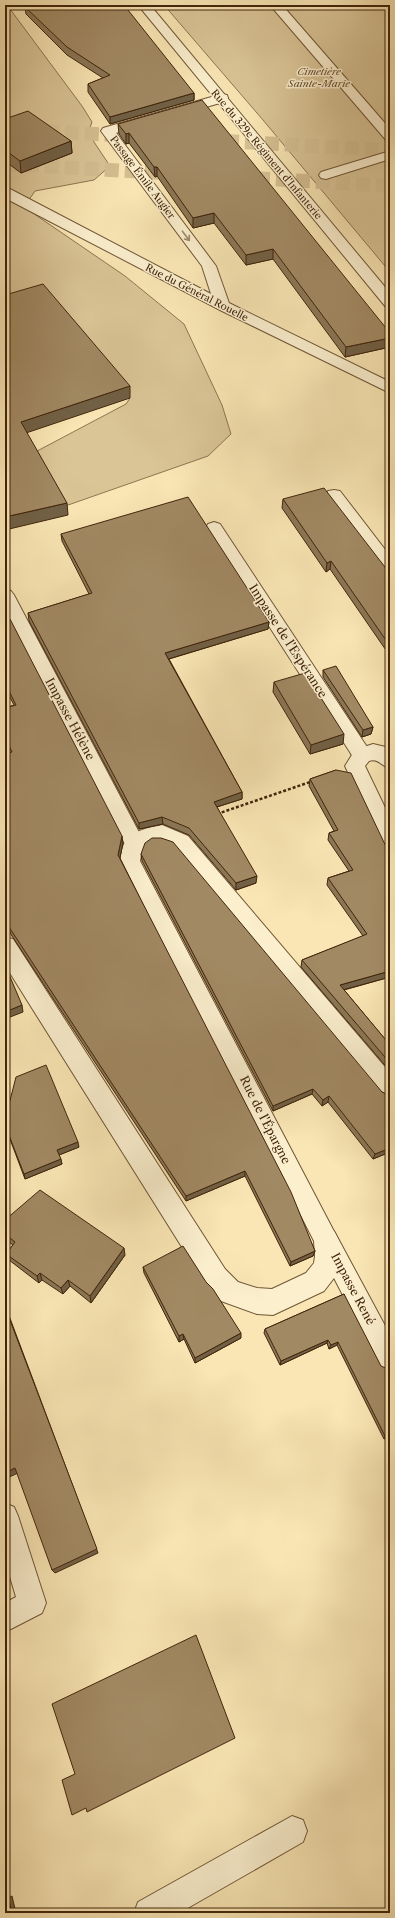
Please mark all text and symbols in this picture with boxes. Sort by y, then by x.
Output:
park label: Cimetière Sainte-Marie [287,65,351,90]
street label: Rue du 329e Régiment d'Infanterie [208,87,325,222]
street label: Passage Émile Augier [107,133,179,222]
one-way arrow [182,230,191,241]
street label: Rue du Général Rouelle [143,261,251,324]
street label: Impasse de l'Espérance [246,581,331,701]
street label: Impasse Hélène [42,675,99,763]
street label: Rue de l'Épargne [237,1073,295,1167]
street label: Impasse René [328,1250,379,1328]

